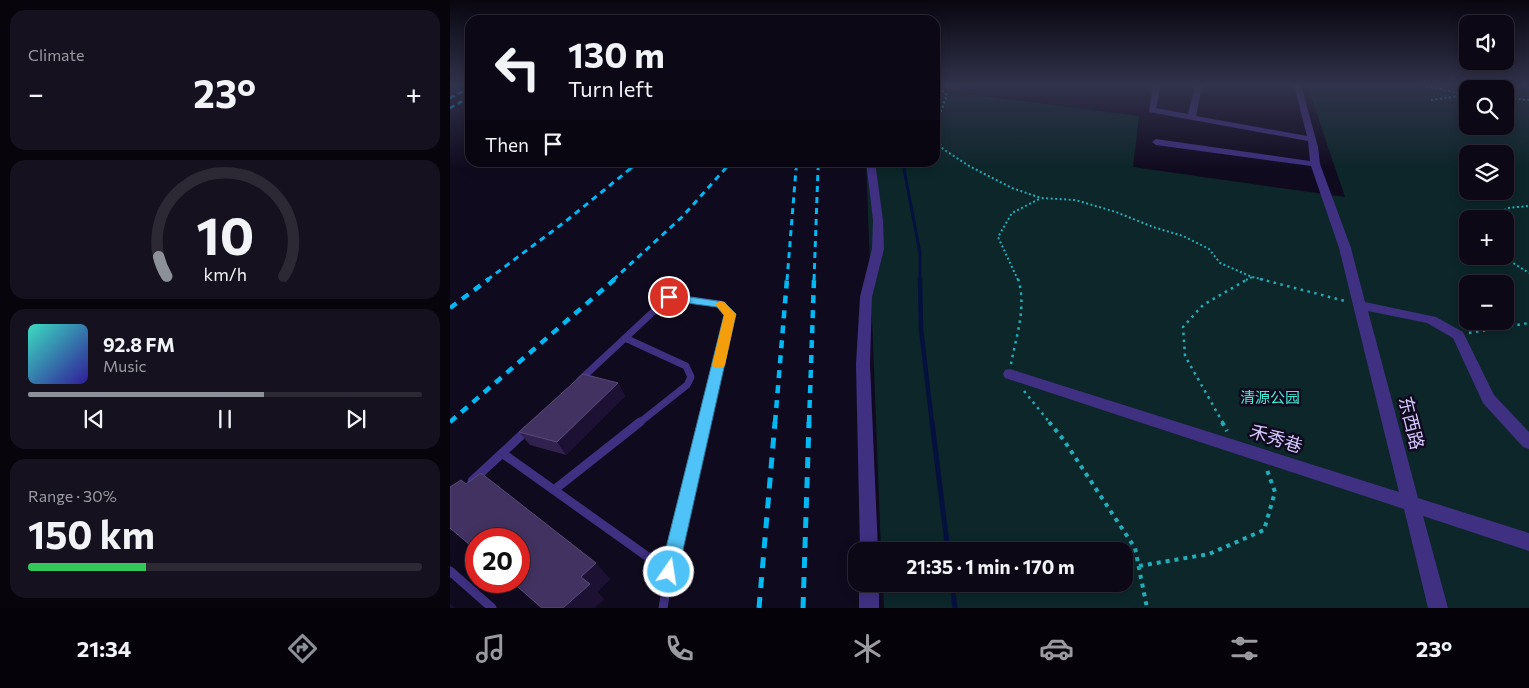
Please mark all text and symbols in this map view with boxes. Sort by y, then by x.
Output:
map controls [1459,15,1514,330]
button: sound [1459,15,1514,70]
text: 130 m [568,32,665,75]
icon: left [485,35,550,100]
text: Climate [28,45,84,64]
text: 23° [193,69,256,116]
text: Turn left [568,75,653,102]
text: − [28,76,44,110]
text: + [406,76,422,110]
button: search [1459,80,1514,135]
icon: arrive [539,130,567,158]
text: Then [485,133,529,156]
button: layers [1459,145,1514,200]
text: 10 [196,202,254,266]
button: + [1459,210,1514,265]
text: km/h [203,263,247,285]
button: − [1459,275,1514,330]
pin [648,276,690,318]
icon: arrive [655,283,683,311]
text: 92.8 FM [103,333,175,356]
text: Music [103,356,147,375]
park label: 清源公园 [1240,388,1300,406]
street label: 东西路 [1395,394,1429,452]
icon: previous [80,405,108,433]
icon: pause [211,405,239,433]
icon: next [342,405,370,433]
street label: 禾秀巷 [1247,419,1305,457]
text: Range · 30% [28,486,117,505]
text: 150 km [28,510,155,557]
speed limit sign: 20 [465,528,530,593]
position arrow [642,545,694,597]
text: 21:35 · 1 min · 170 m [907,555,1075,578]
icon: directions [285,631,320,666]
icon: music [473,631,508,666]
icon: phone [662,631,697,666]
icon: climate [850,631,885,666]
icon: car [1039,631,1074,666]
icon: filters [1227,631,1262,666]
text: 21:34 [77,635,131,662]
text: 23° [1416,635,1452,662]

